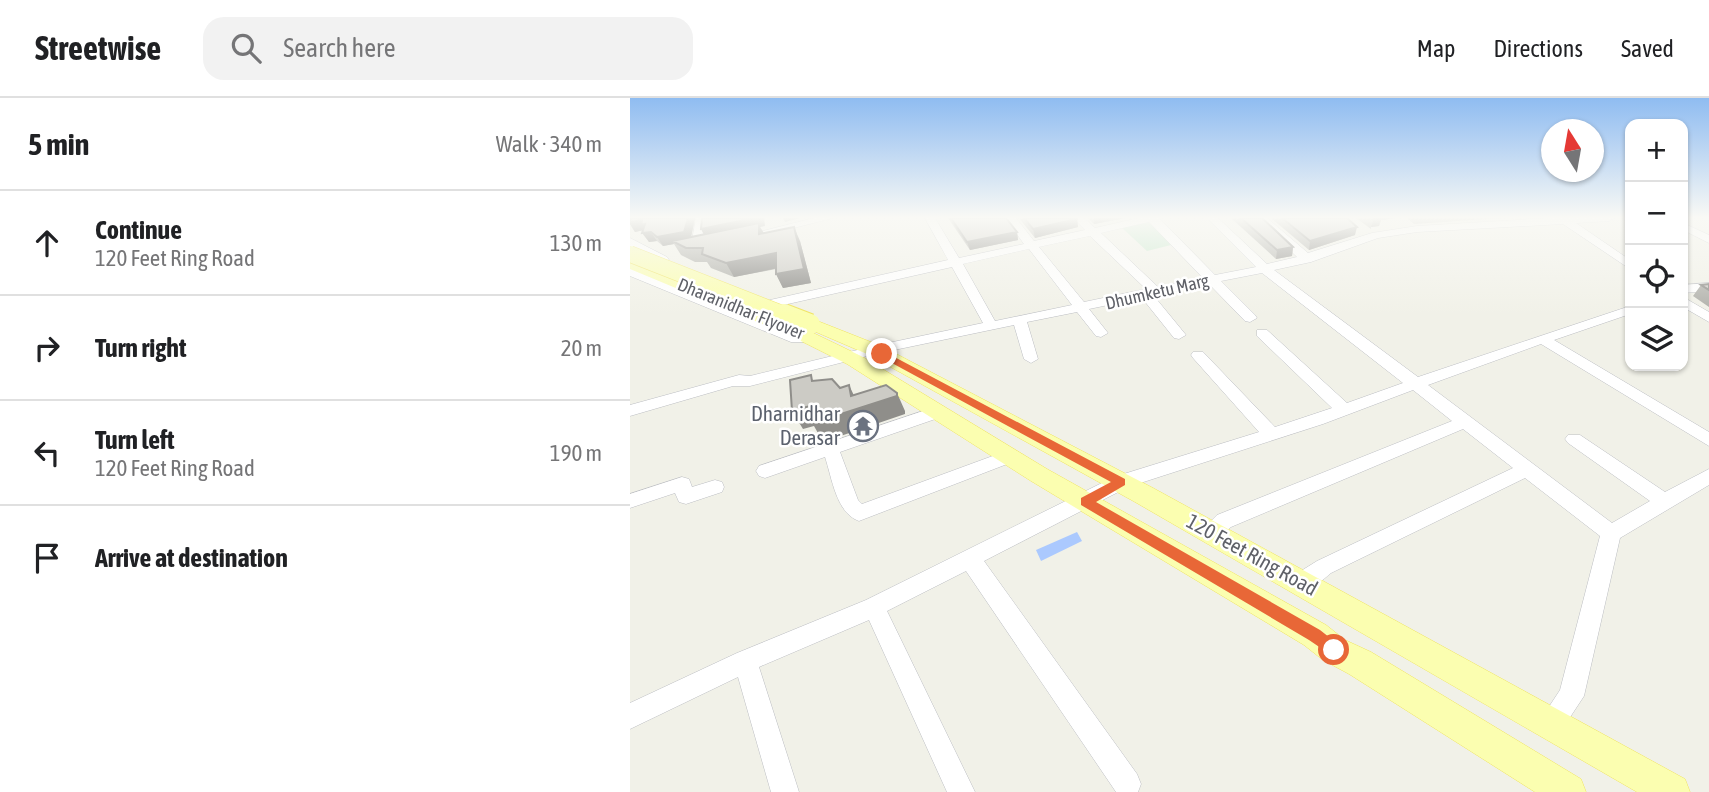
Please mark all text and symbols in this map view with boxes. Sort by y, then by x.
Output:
search box [203,17,693,80]
text: Streetwise [35,29,161,67]
icon: search [227,29,265,67]
text: Search here [283,33,396,63]
text: Map [1417,35,1455,62]
text: Directions [1493,35,1583,62]
text: Saved [1621,35,1674,62]
north arrow [1541,119,1604,182]
map controls [1625,119,1688,371]
button: + [1625,119,1688,182]
text: 5 min [28,127,89,161]
text: Walk · 340 m [496,131,602,157]
button: − [1625,182,1688,245]
text: Continue [95,215,182,245]
icon: ahead [28,224,66,262]
text: 130 m [550,230,602,256]
text: 120 Feet Ring Road [95,245,255,271]
button: locate [1625,245,1688,308]
street label: Dhumketu Marg [1103,269,1211,314]
street label: Dharanidhar Flyover [675,274,808,344]
button: layers [1625,308,1688,371]
icon: right [28,329,66,367]
text: Turn right [95,333,186,363]
text: 20 m [561,335,602,361]
route end [866,338,897,369]
place label: Dharnidhar Derasar [751,401,841,449]
temple icon: Dharnidhar Derasar [846,409,880,443]
text: Turn left [95,425,175,455]
icon: left [28,434,66,472]
text: 190 m [550,440,602,466]
text: 120 Feet Ring Road [95,455,255,481]
street label: 120 Feet Ring Road [1183,508,1322,600]
icon: arrive [28,539,66,577]
text: Arrive at destination [95,543,288,573]
route start [1318,634,1349,665]

